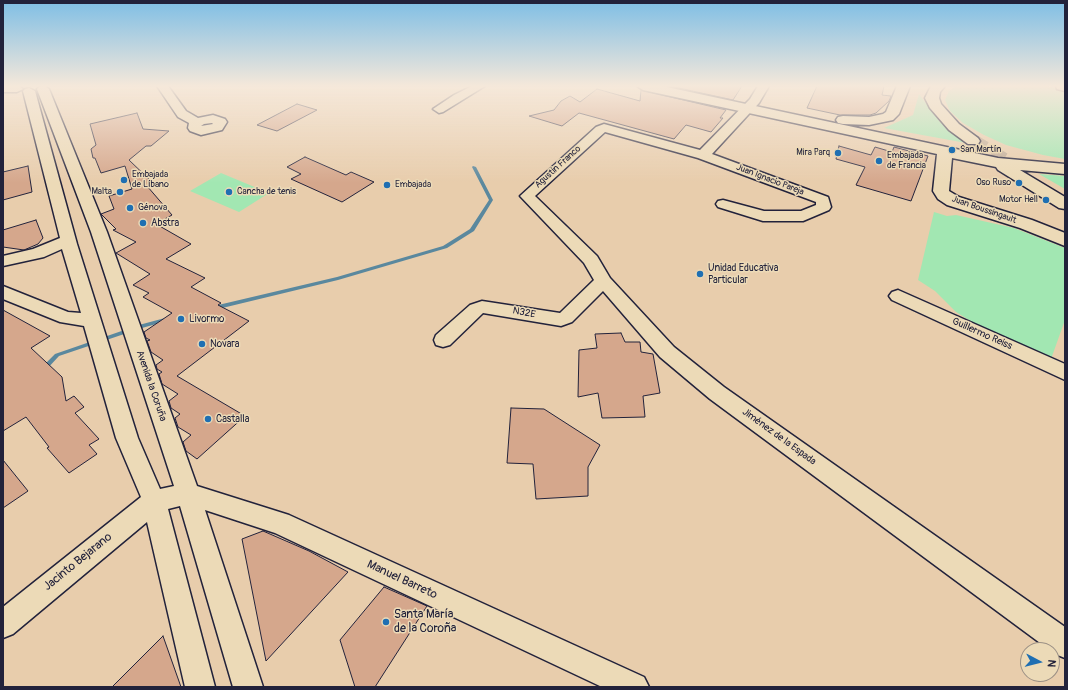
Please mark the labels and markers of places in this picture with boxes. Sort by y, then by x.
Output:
marker: San Martín [947,145,957,155]
place label: San Martín [960,145,1001,155]
place label: Mira Parq [796,148,830,158]
marker: Mira Parq [833,148,843,158]
place label: Embajada de Francia [887,151,926,172]
marker: Embajada de Francia [874,156,884,166]
place label: Embajada de Líbano [132,170,169,191]
marker: Embajada de Líbano [119,175,129,185]
place label: Oso Ruso [976,178,1011,188]
marker: Oso Ruso [1014,178,1024,188]
marker: Embajada [382,180,392,190]
place label: Embajada [395,180,431,190]
place label: Malta [91,187,112,197]
marker: Malta [115,187,125,197]
marker: Cancha de tenis [224,187,234,197]
place label: Cancha de tenis [237,187,296,197]
place label: Motor Hell [999,195,1038,205]
marker: Motor Hell [1041,195,1051,205]
marker: Génova [125,203,135,213]
place label: Génova [138,203,167,213]
place label: Abstra [151,217,179,229]
marker: Abstra [138,218,148,228]
place label: Unidad Educativa Particular [708,262,778,286]
marker: Unidad Educativa Particular [695,269,705,279]
place label: Livormo [189,313,224,325]
marker: Livormo [176,314,186,324]
place label: Novara [210,338,239,350]
marker: Novara [197,339,207,349]
place label: Castalla [216,413,249,425]
marker: Castalla [203,414,213,424]
place label: Santa María de la Coroña [394,608,456,636]
marker: Santa María de la Coroña [381,617,391,627]

